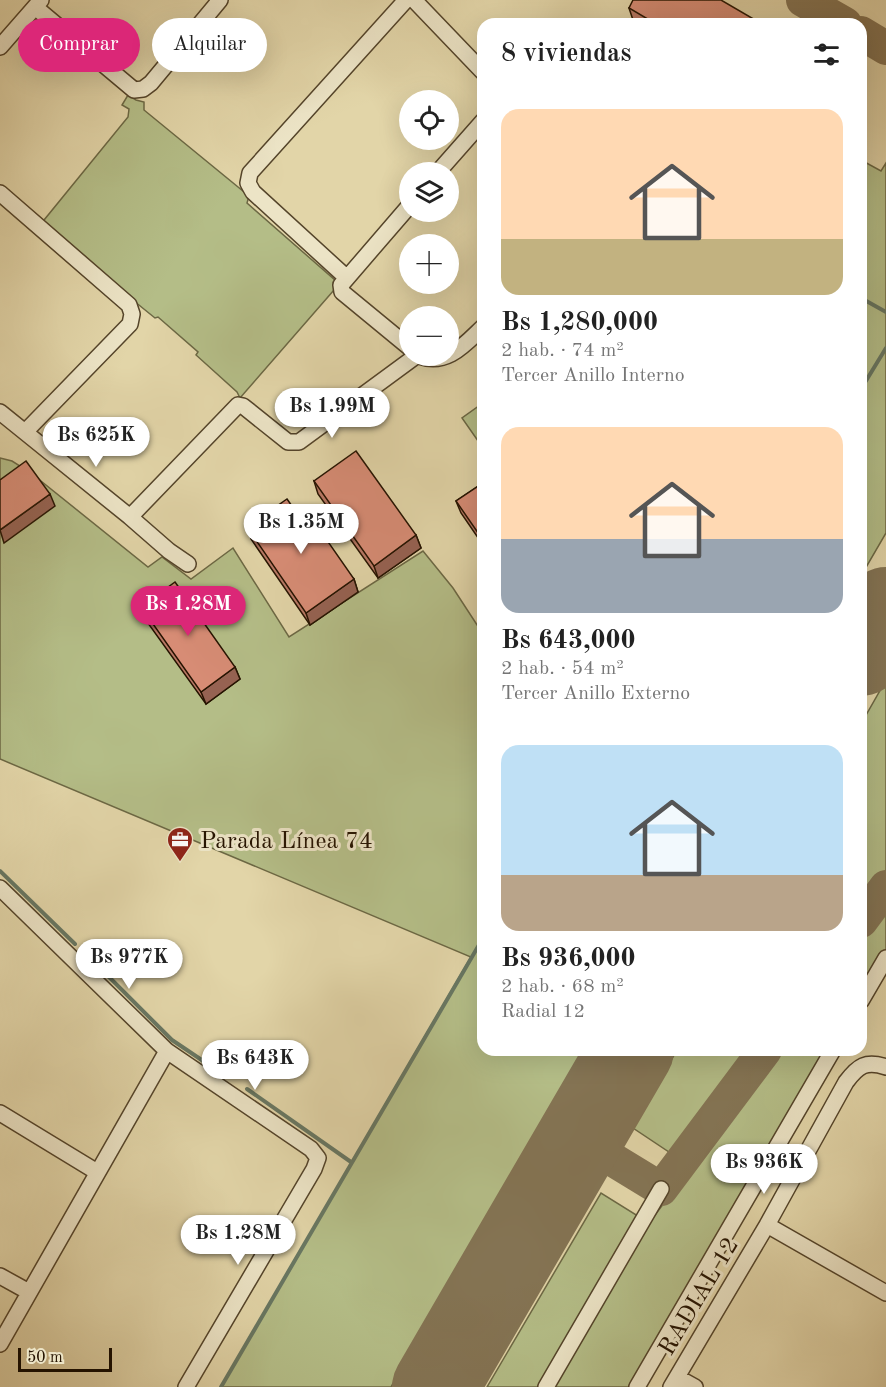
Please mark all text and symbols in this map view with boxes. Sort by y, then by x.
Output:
chip: Comprar [18,18,140,72]
chip: Alquilar [152,18,267,72]
icon: filters [810,38,843,71]
text: 8 viviendas [501,41,631,67]
map controls [399,90,459,366]
button: locate [399,90,459,150]
icon: home [618,148,726,256]
button: layers [399,162,459,222]
button: + [399,234,459,294]
button: − [399,306,459,366]
text: Bs 1,280,000 [501,310,658,336]
text: 2 hab. · 74 m² [501,341,624,361]
text: Tercer Anillo Interno [501,366,685,386]
pin: Bs 1.99M [270,388,394,439]
text: Bs 1.99M [289,397,375,417]
pin: Bs 625K [41,417,151,468]
text: Bs 625K [57,426,135,446]
icon: home [618,466,726,574]
pin: Bs 1.35M [239,504,363,555]
text: Bs 1.35M [258,513,344,533]
pin: Bs 1.28M [126,586,250,637]
text: Bs 1.28M [145,595,231,615]
text: Bs 643,000 [501,628,636,654]
text: 2 hab. · 54 m² [501,659,624,679]
text: Tercer Anillo Externo [501,684,690,704]
icon: home [618,784,726,892]
office icon: Parada Línea 74 [165,825,195,863]
place label: Parada Línea 74 [200,830,373,854]
pin: Bs 977K [74,939,184,990]
text: Bs 936,000 [501,946,636,972]
text: Bs 977K [90,948,168,968]
text: 2 hab. · 68 m² [501,977,624,997]
text: Radial 12 [501,1002,585,1022]
pin: Bs 643K [200,1040,310,1091]
text: Bs 643K [216,1049,294,1069]
pin: Bs 936K [709,1144,819,1195]
text: Bs 936K [725,1153,803,1173]
pin: Bs 1.28M [176,1215,300,1266]
text: Bs 1.28M [195,1224,281,1244]
street label: RADIAL 12 [655,1234,744,1360]
scale bar [18,1345,112,1372]
text: 50 m [27,1350,63,1366]

